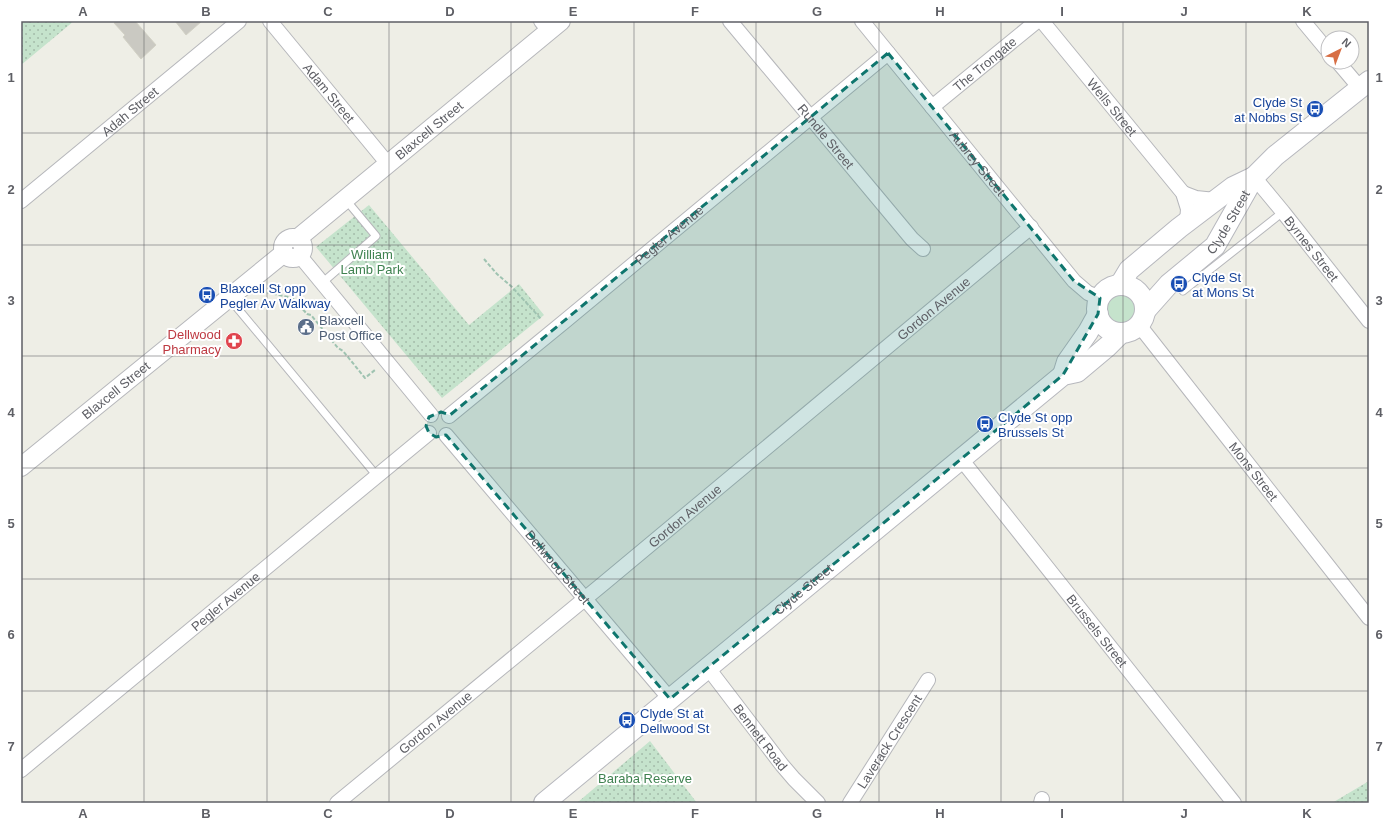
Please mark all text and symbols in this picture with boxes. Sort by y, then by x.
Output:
text: A [78,4,88,19]
text: B [201,4,211,19]
text: C [323,4,333,19]
text: D [445,4,455,19]
text: E [569,4,578,19]
text: F [691,4,699,19]
text: G [812,4,822,19]
text: H [935,4,945,19]
text: I [1060,4,1064,19]
text: J [1180,4,1188,19]
text: K [1302,4,1312,19]
north arrow [1320,30,1360,70]
street label: The Trongate [950,34,1020,95]
text: N [1340,35,1354,50]
street label: Adam Street [300,60,358,126]
text: 1 [7,70,15,85]
text: 1 [1375,70,1383,85]
street label: Wells Street [1084,75,1140,139]
street label: Adah Street [99,84,162,139]
place label: Clyde St at Nobbs St [1234,95,1302,125]
street label: Blaxcell Street [392,98,466,163]
bus stop icon: Clyde St at Nobbs St [1305,99,1325,119]
street label: Rundle Street [794,101,857,172]
street label: Aubrey Street [946,128,1008,199]
text: 2 [7,182,15,197]
text: 2 [1375,182,1383,197]
street label: Clyde Street [1204,187,1253,258]
street label: Pegler Avenue [632,202,707,268]
street label: Byrnes Street [1281,213,1342,285]
park label: William Lamb Park [341,247,404,277]
place label: Clyde St at Mons St [1192,270,1255,300]
street label: Gordon Avenue [894,274,973,343]
bus stop icon: Clyde St at Mons St [1169,274,1189,294]
place label: Blaxcell St opp Pegler Av Walkway [220,281,331,311]
bus stop icon: Blaxcell St opp Pegler Av Walkway [197,285,217,305]
text: 3 [7,293,15,308]
text: 3 [1375,293,1383,308]
place label: Blaxcell Post Office [319,313,382,343]
public building icon: Blaxcell Post Office [296,317,316,337]
place label: Dellwood Pharmacy [162,327,221,357]
pharmacy icon: Dellwood Pharmacy [224,331,244,351]
street label: Blaxcell Street [79,358,153,422]
text: 4 [7,405,15,420]
text: 4 [1375,405,1383,420]
place label: Clyde St opp Brussels St [998,410,1072,440]
bus stop icon: Clyde St opp Brussels St [975,414,995,434]
street label: Mons Street [1226,439,1281,504]
street label: Gordon Avenue [646,481,724,551]
text: 5 [7,516,15,531]
text: 5 [1375,516,1383,531]
street label: Dellwood Street [522,527,593,607]
street label: Clyde Street [771,561,836,618]
street label: Pegler Avenue [188,569,263,634]
street label: Brussels Street [1063,592,1130,670]
text: 6 [7,627,15,642]
text: 6 [1375,627,1383,642]
street label: Gordon Avenue [396,688,475,757]
street label: Laverack Crescent [854,691,925,791]
street label: Bennett Road [730,701,790,774]
place label: Clyde St at Dellwood St [640,706,710,736]
bus stop icon: Clyde St at Dellwood St [617,710,637,730]
text: 7 [7,739,15,754]
text: 7 [1375,739,1383,754]
park label: Baraba Reserve [598,771,692,786]
text: A [78,806,88,821]
text: B [201,806,211,821]
text: C [323,806,333,821]
text: D [445,806,455,821]
text: E [569,806,578,821]
text: F [691,806,699,821]
text: G [812,806,822,821]
text: H [935,806,945,821]
text: I [1060,806,1064,821]
text: J [1180,806,1188,821]
text: K [1302,806,1312,821]

